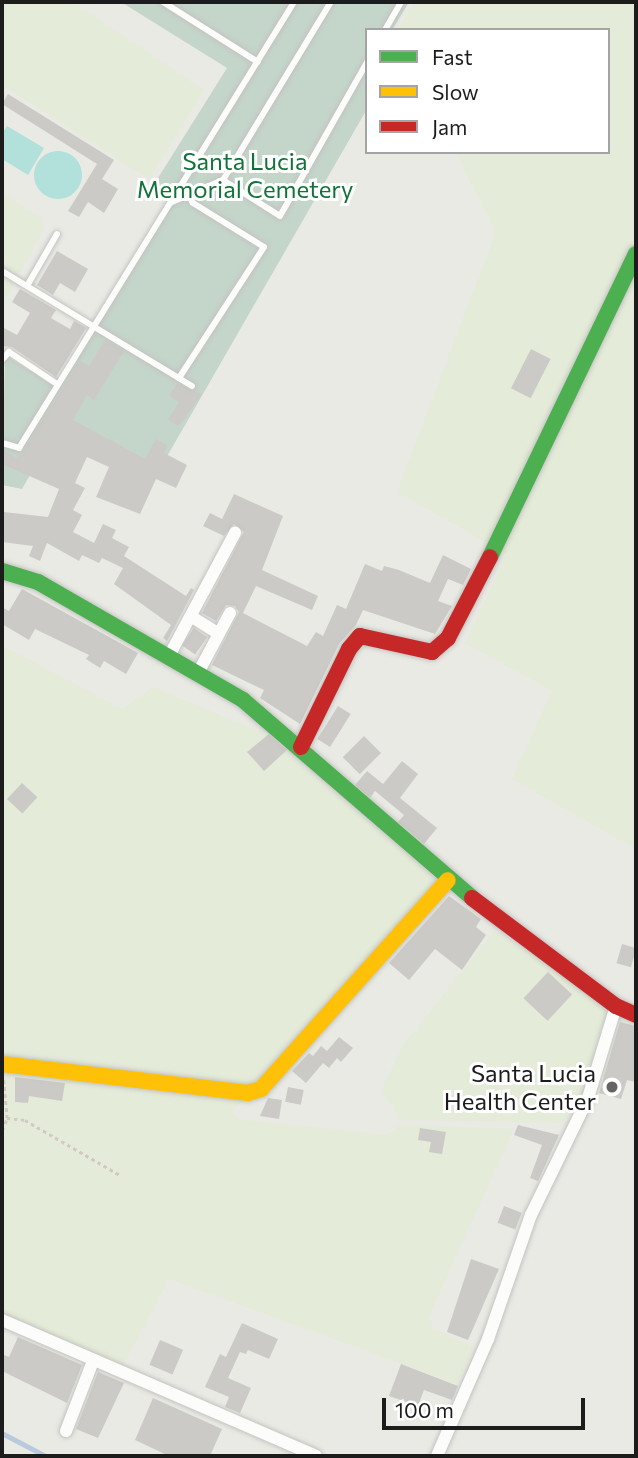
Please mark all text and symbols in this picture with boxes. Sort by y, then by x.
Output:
legend [365,28,610,154]
text: Fast [432,44,473,69]
text: Slow [432,79,479,104]
text: Jam [432,114,467,139]
park label: Santa Lucia Memorial Cemetery [137,147,353,203]
place label: Santa Lucia Health Center [444,1059,596,1115]
marker: Santa Lucia Health Center [602,1077,622,1097]
scale bar [386,1384,589,1428]
text: 100 m [395,1397,454,1422]

